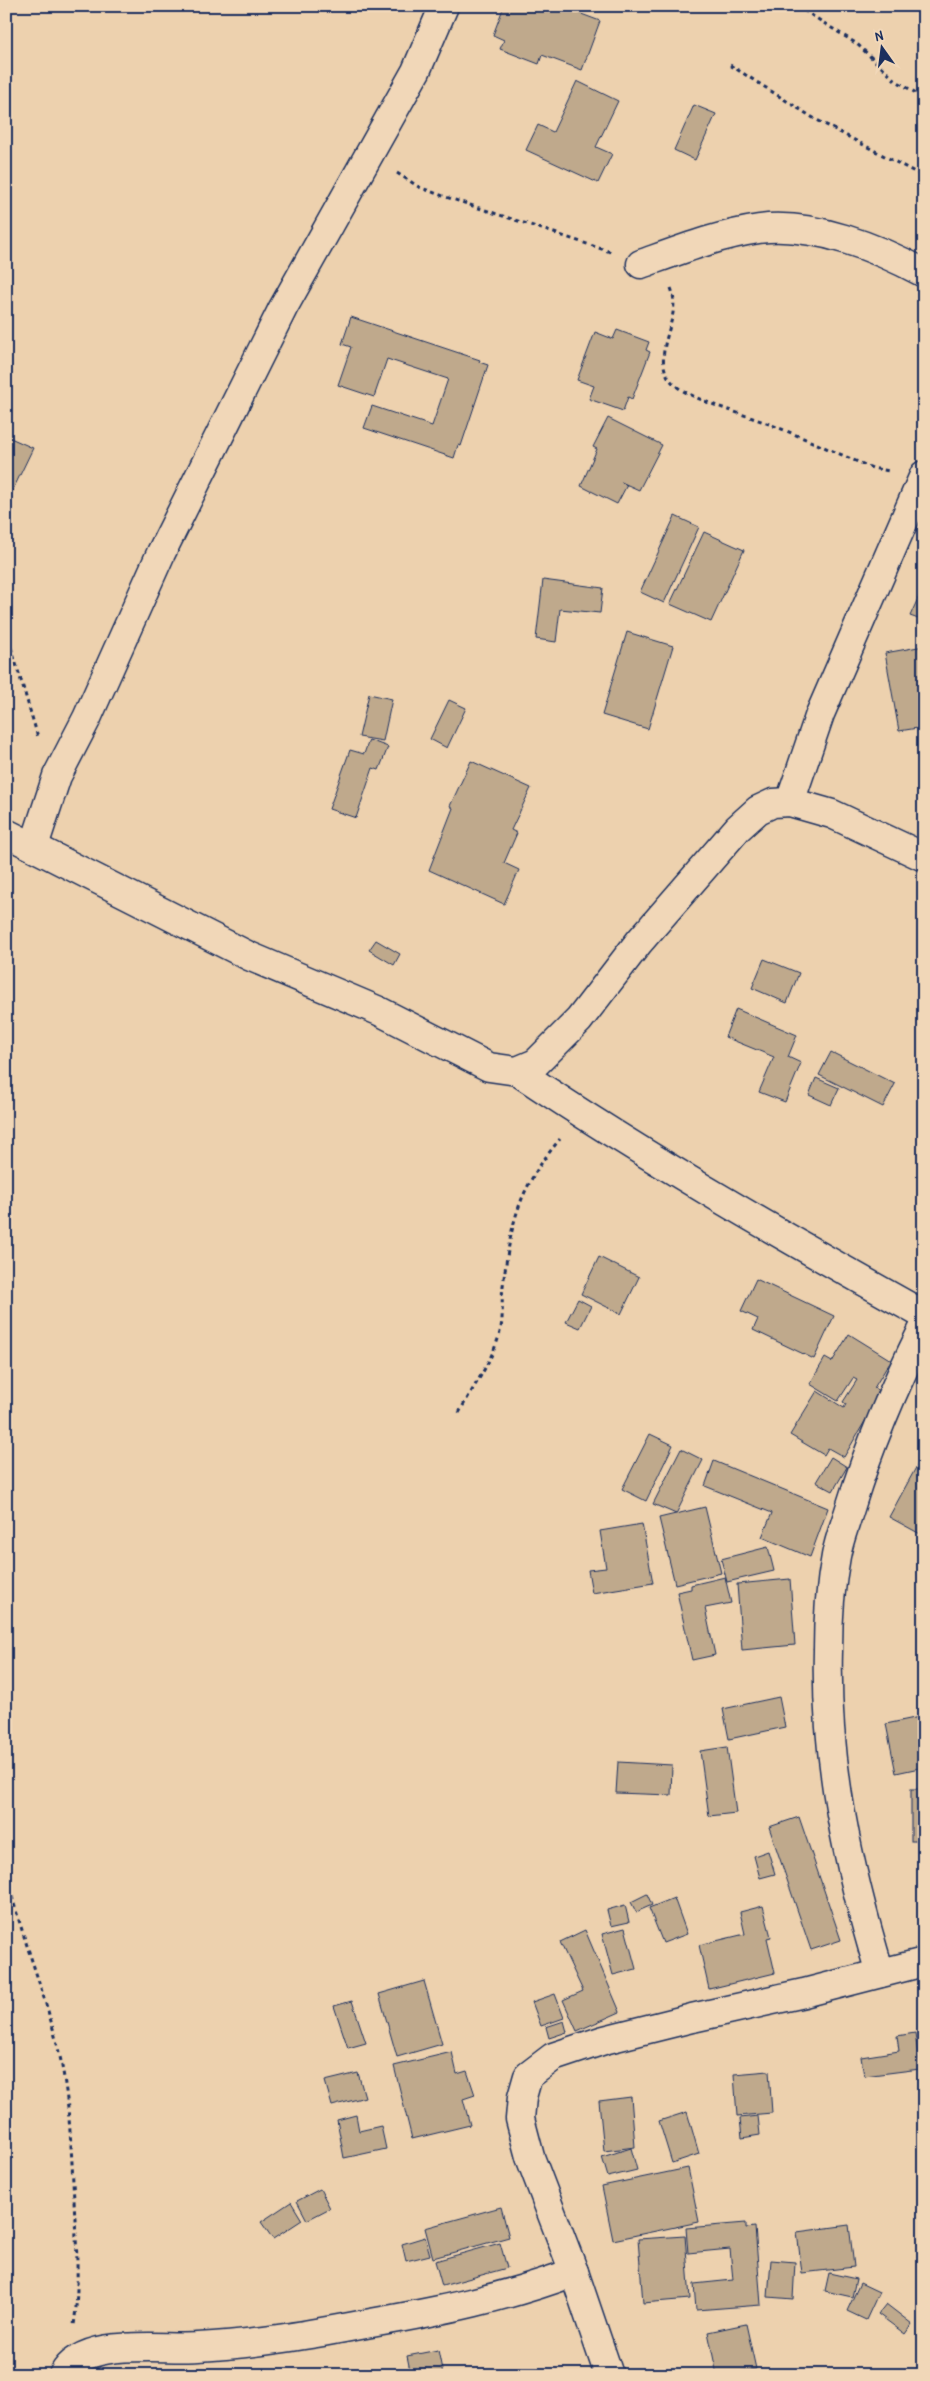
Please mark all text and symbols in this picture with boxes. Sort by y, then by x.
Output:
north arrow [858,22,908,72]
text: N [873,25,885,45]

